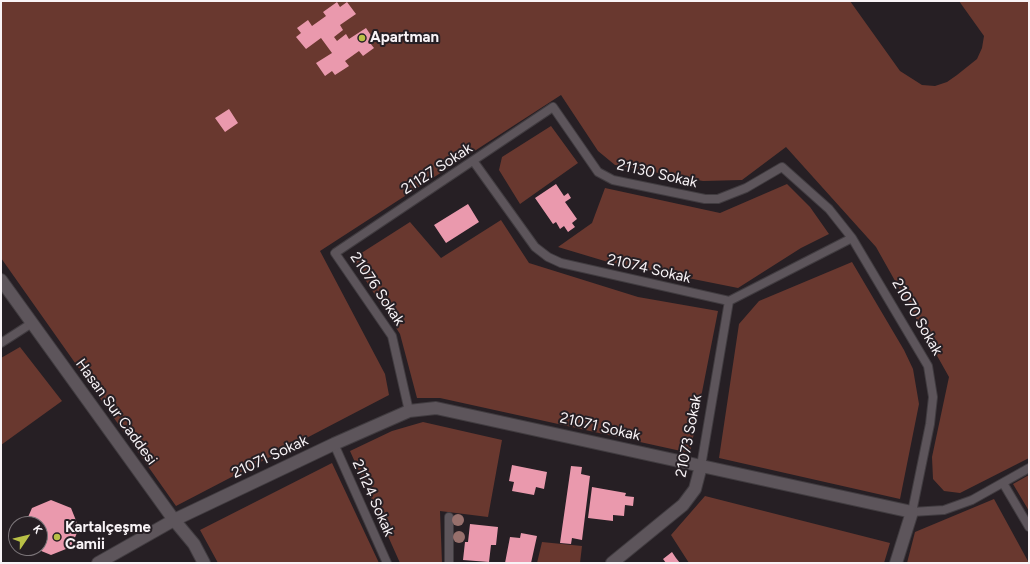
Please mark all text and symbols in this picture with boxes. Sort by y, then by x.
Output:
place label: Apartman [370,29,439,47]
marker: Apartman [357,33,367,43]
street label: 21127 Sokak [398,139,476,199]
street label: 21130 Sokak [615,156,699,192]
street label: 21076 Sokak [346,249,408,329]
street label: 21074 Sokak [605,251,693,287]
street label: 21070 Sokak [888,275,946,359]
street label: Hasan Sur Caddesi [71,355,161,469]
street label: 21073 Sokak [672,393,706,479]
street label: 21071 Sokak [558,409,642,445]
street label: 21071 Sokak [229,431,311,483]
street label: 21124 Sokak [348,457,398,539]
north arrow [8,516,48,556]
place label: Kartalçeşme Camii [65,519,151,554]
text: K [30,523,45,536]
marker: Kartalçeşme Camii [52,532,62,542]

